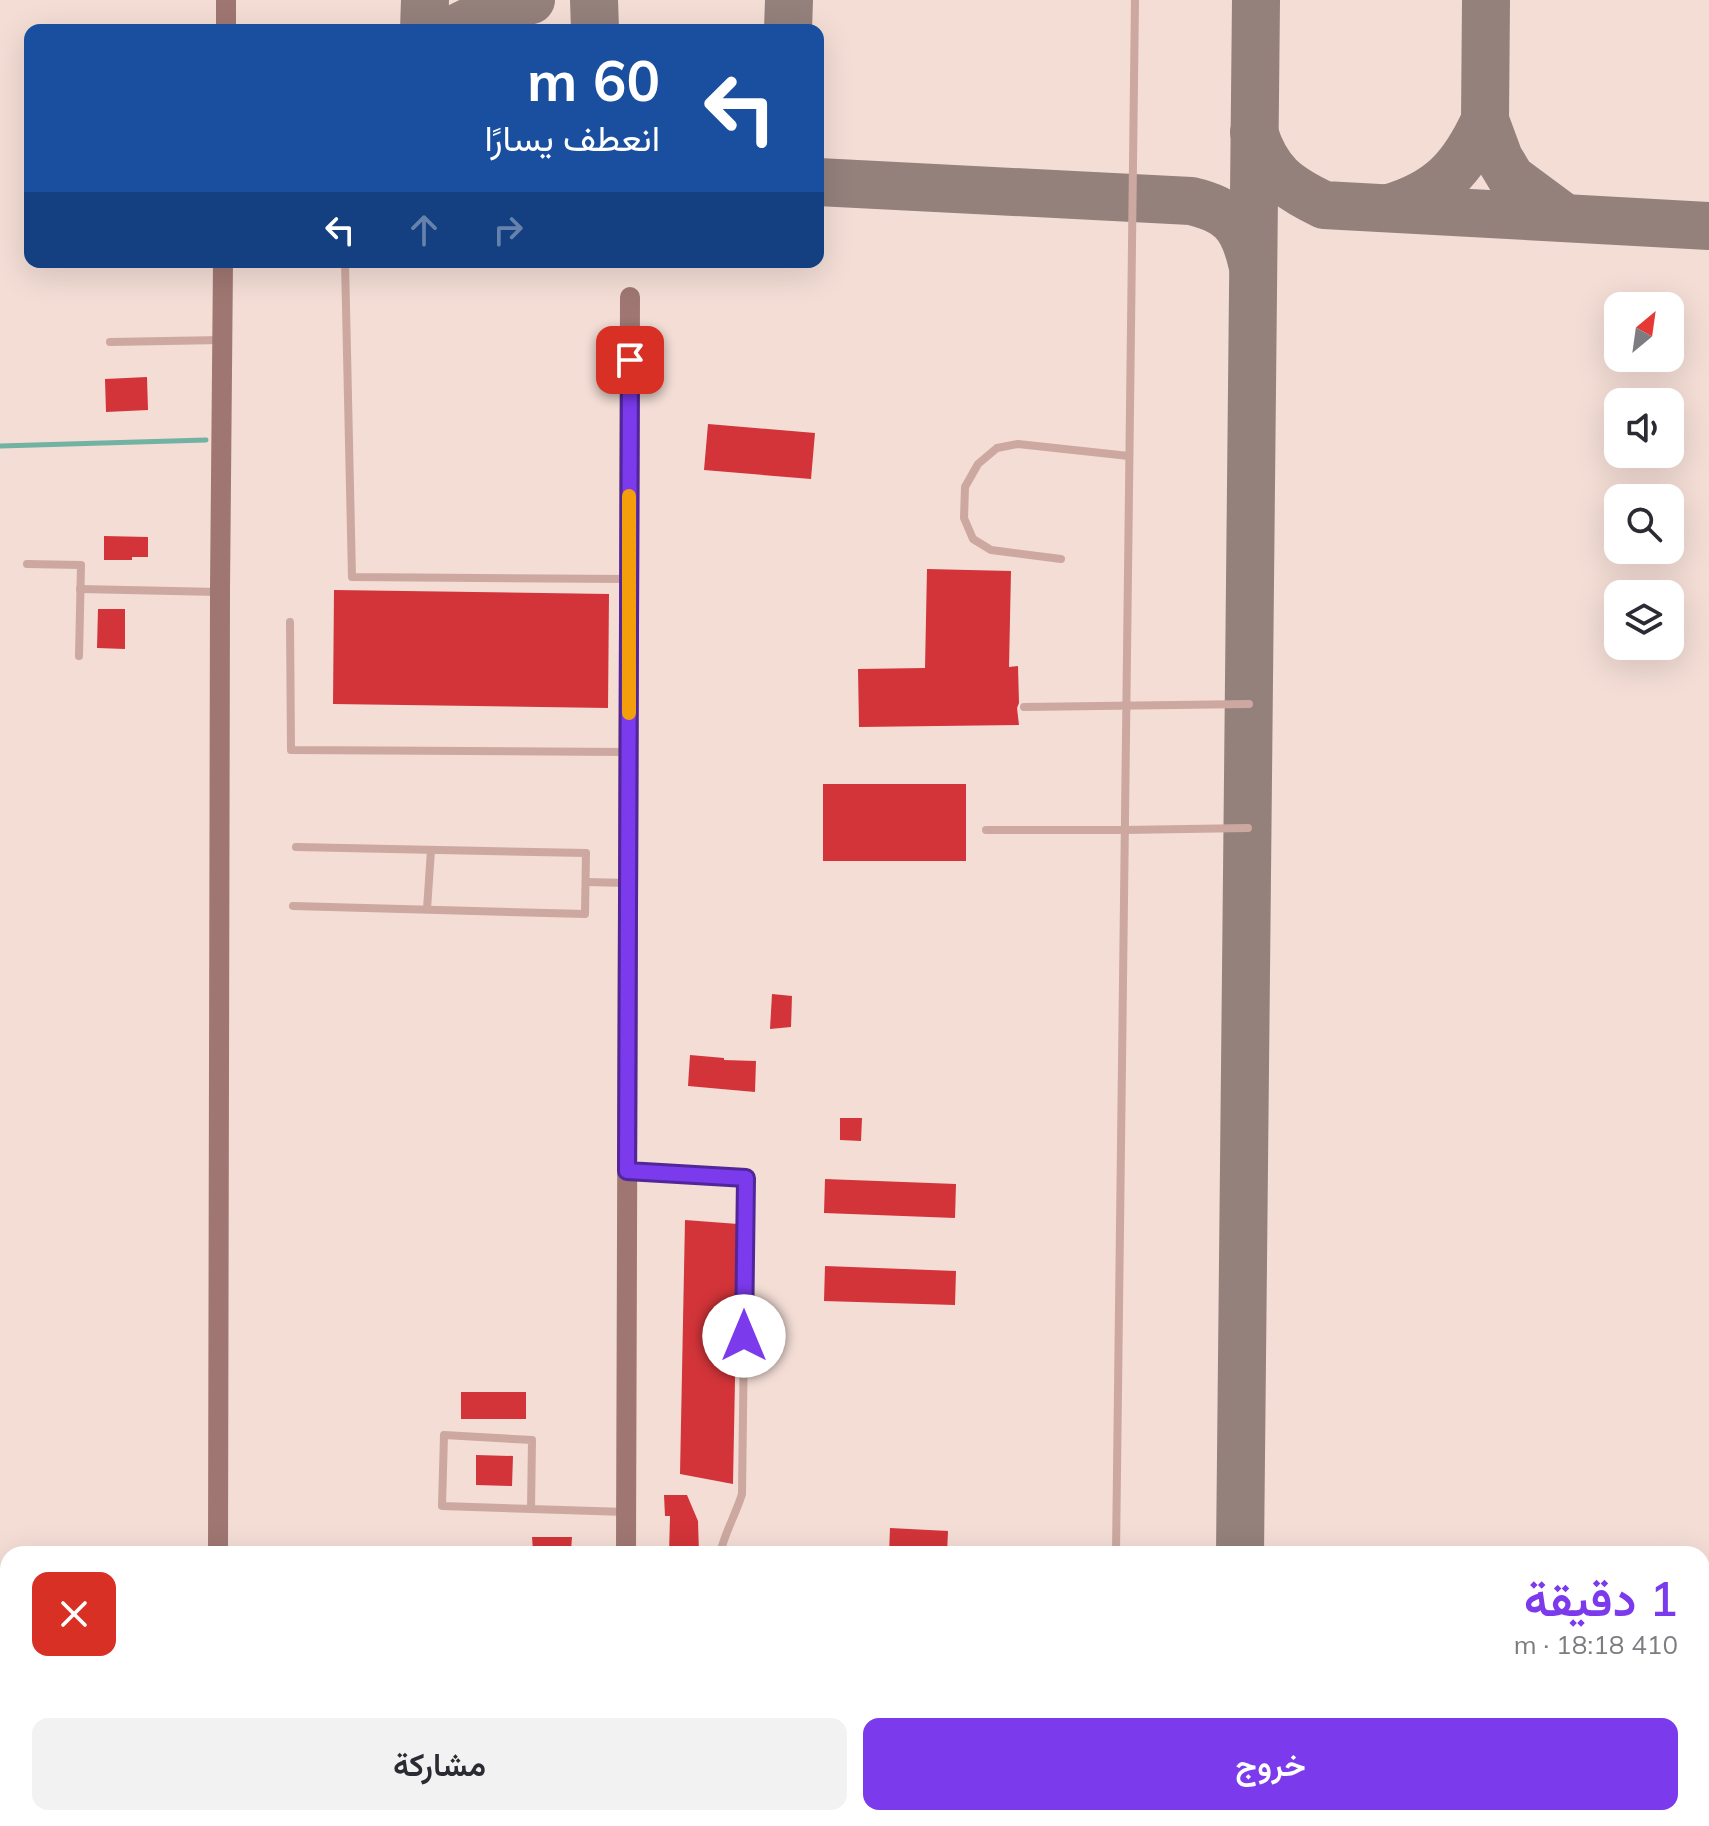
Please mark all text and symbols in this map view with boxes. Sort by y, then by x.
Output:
text: 60 m [527,45,660,115]
icon: left [688,56,792,160]
text: انعطف يسارًا [484,115,660,160]
icon: left [318,208,362,252]
icon: ahead [402,208,446,252]
icon: right [486,208,530,252]
north arrow [1604,292,1684,372]
map controls [1604,292,1684,660]
pin [596,326,664,394]
icon: arrive [608,338,652,382]
button: sound [1604,388,1684,468]
button: search [1604,484,1684,564]
button: layers [1604,580,1684,660]
position arrow [702,1294,786,1378]
text: 1 دقيقة [1524,1568,1678,1628]
button: close [32,1572,116,1656]
text: 410 m · 18:18 [1514,1628,1678,1661]
button: مشاركة [32,1718,847,1810]
button: خروج [863,1718,1678,1810]

